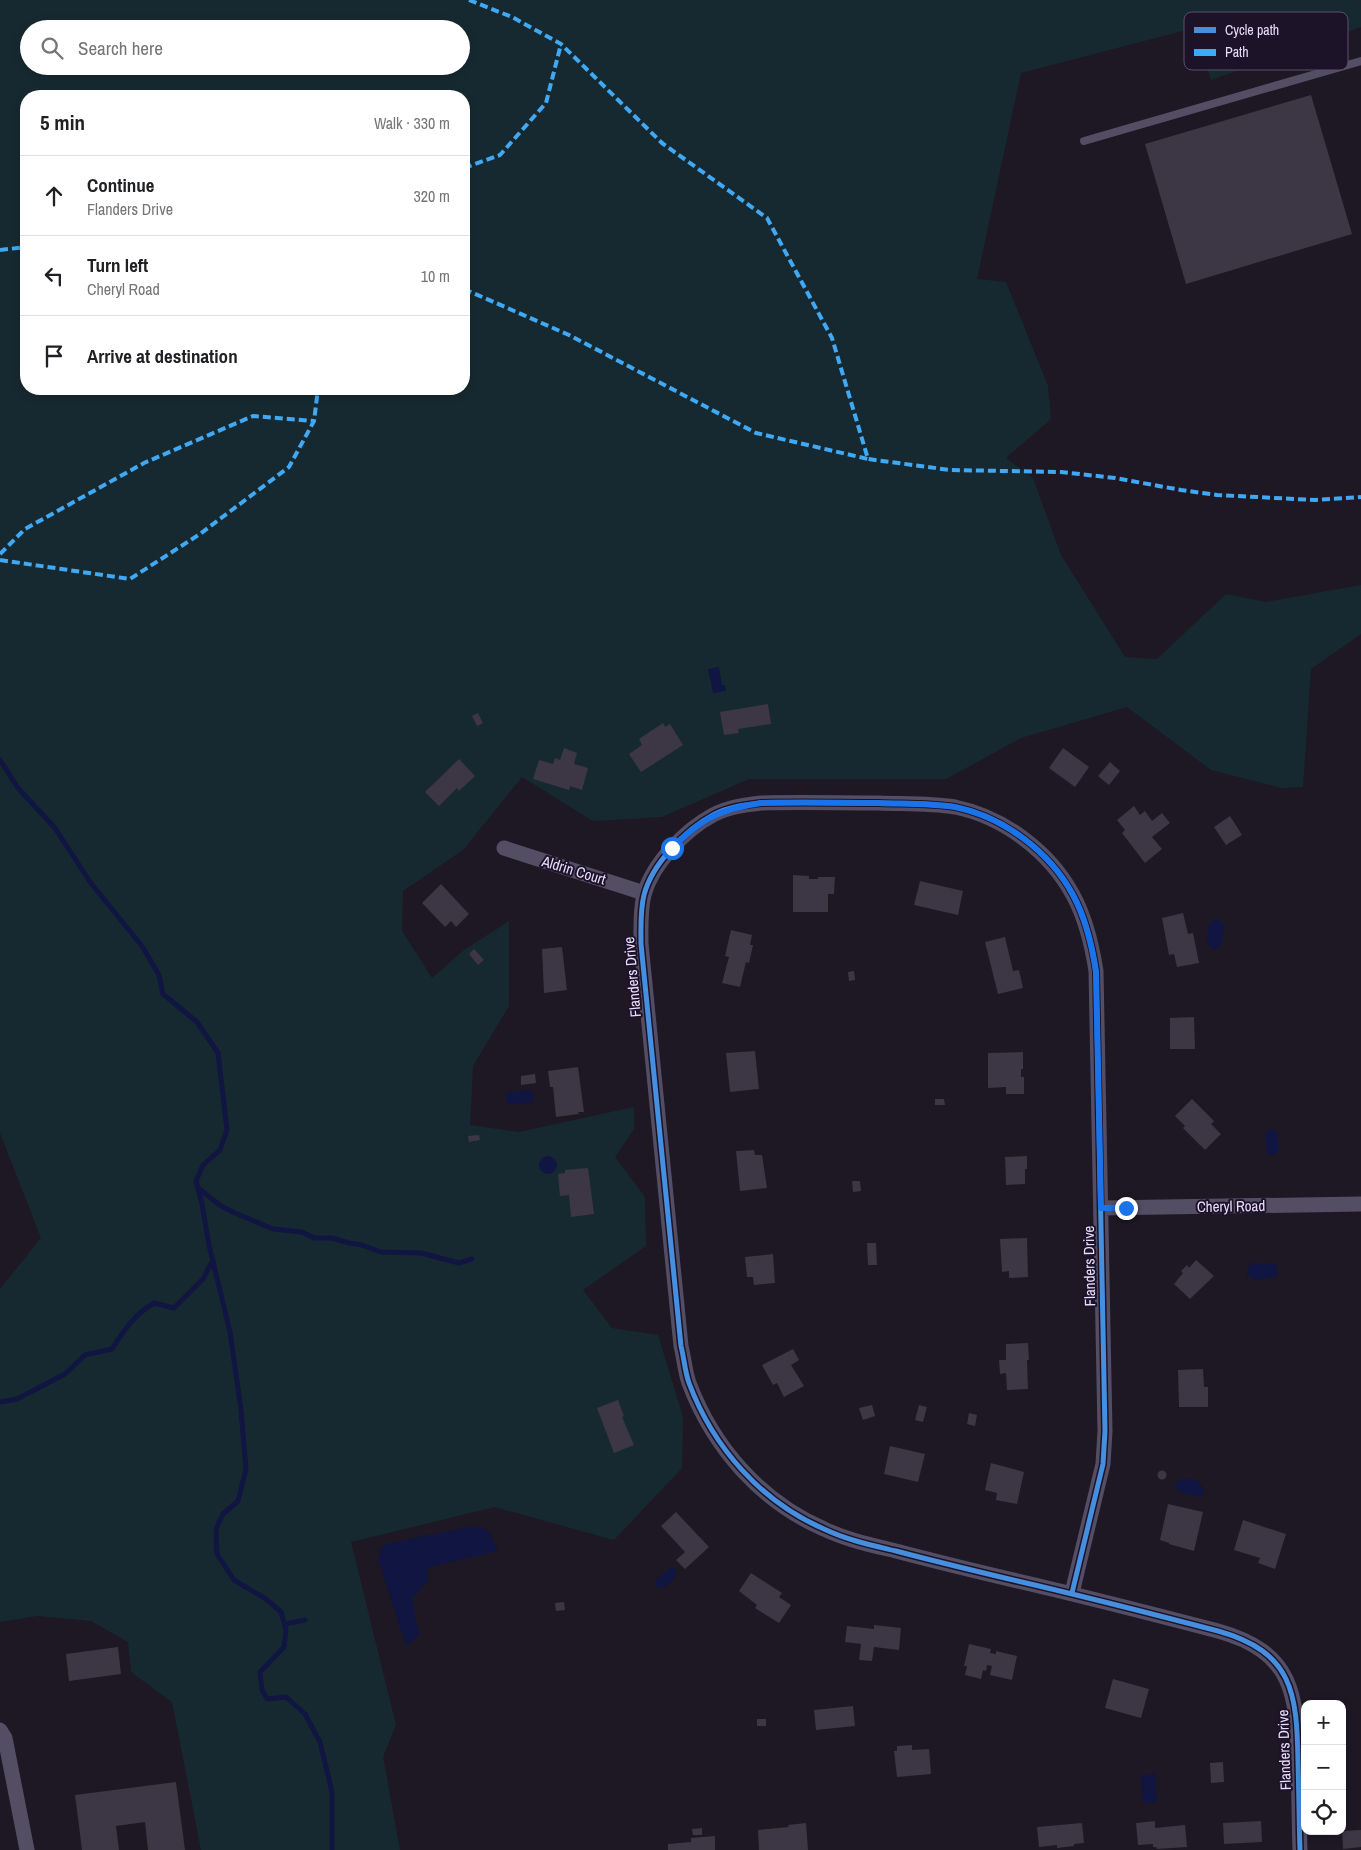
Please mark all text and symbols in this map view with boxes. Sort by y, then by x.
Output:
legend [1184,12,1348,70]
search box [20,20,470,75]
text: Cycle path [1225,21,1279,39]
icon: search [38,34,66,62]
text: Search here [78,35,163,61]
text: Path [1225,43,1249,61]
text: 5 min [40,108,85,137]
text: Walk · 330 m [374,112,450,134]
text: Continue [87,172,155,198]
icon: ahead [40,182,68,210]
text: 320 m [414,185,450,207]
text: Flanders Drive [87,198,173,220]
text: Turn left [87,252,148,278]
icon: left [40,262,68,290]
text: 10 m [421,265,450,287]
text: Cheryl Road [87,278,160,300]
icon: arrive [40,342,68,370]
text: Arrive at destination [87,343,238,369]
route start [661,837,684,860]
street label: Aldrin Court [539,850,609,890]
street label: Flanders Drive [618,936,646,1018]
street label: Cheryl Road [1197,1195,1265,1217]
route end [1115,1197,1138,1220]
street label: Flanders Drive [1078,1225,1100,1307]
map controls [1301,1700,1346,1835]
button: + [1301,1700,1346,1745]
street label: Flanders Drive [1272,1709,1296,1791]
button: − [1301,1745,1346,1790]
button: locate [1301,1790,1346,1835]

